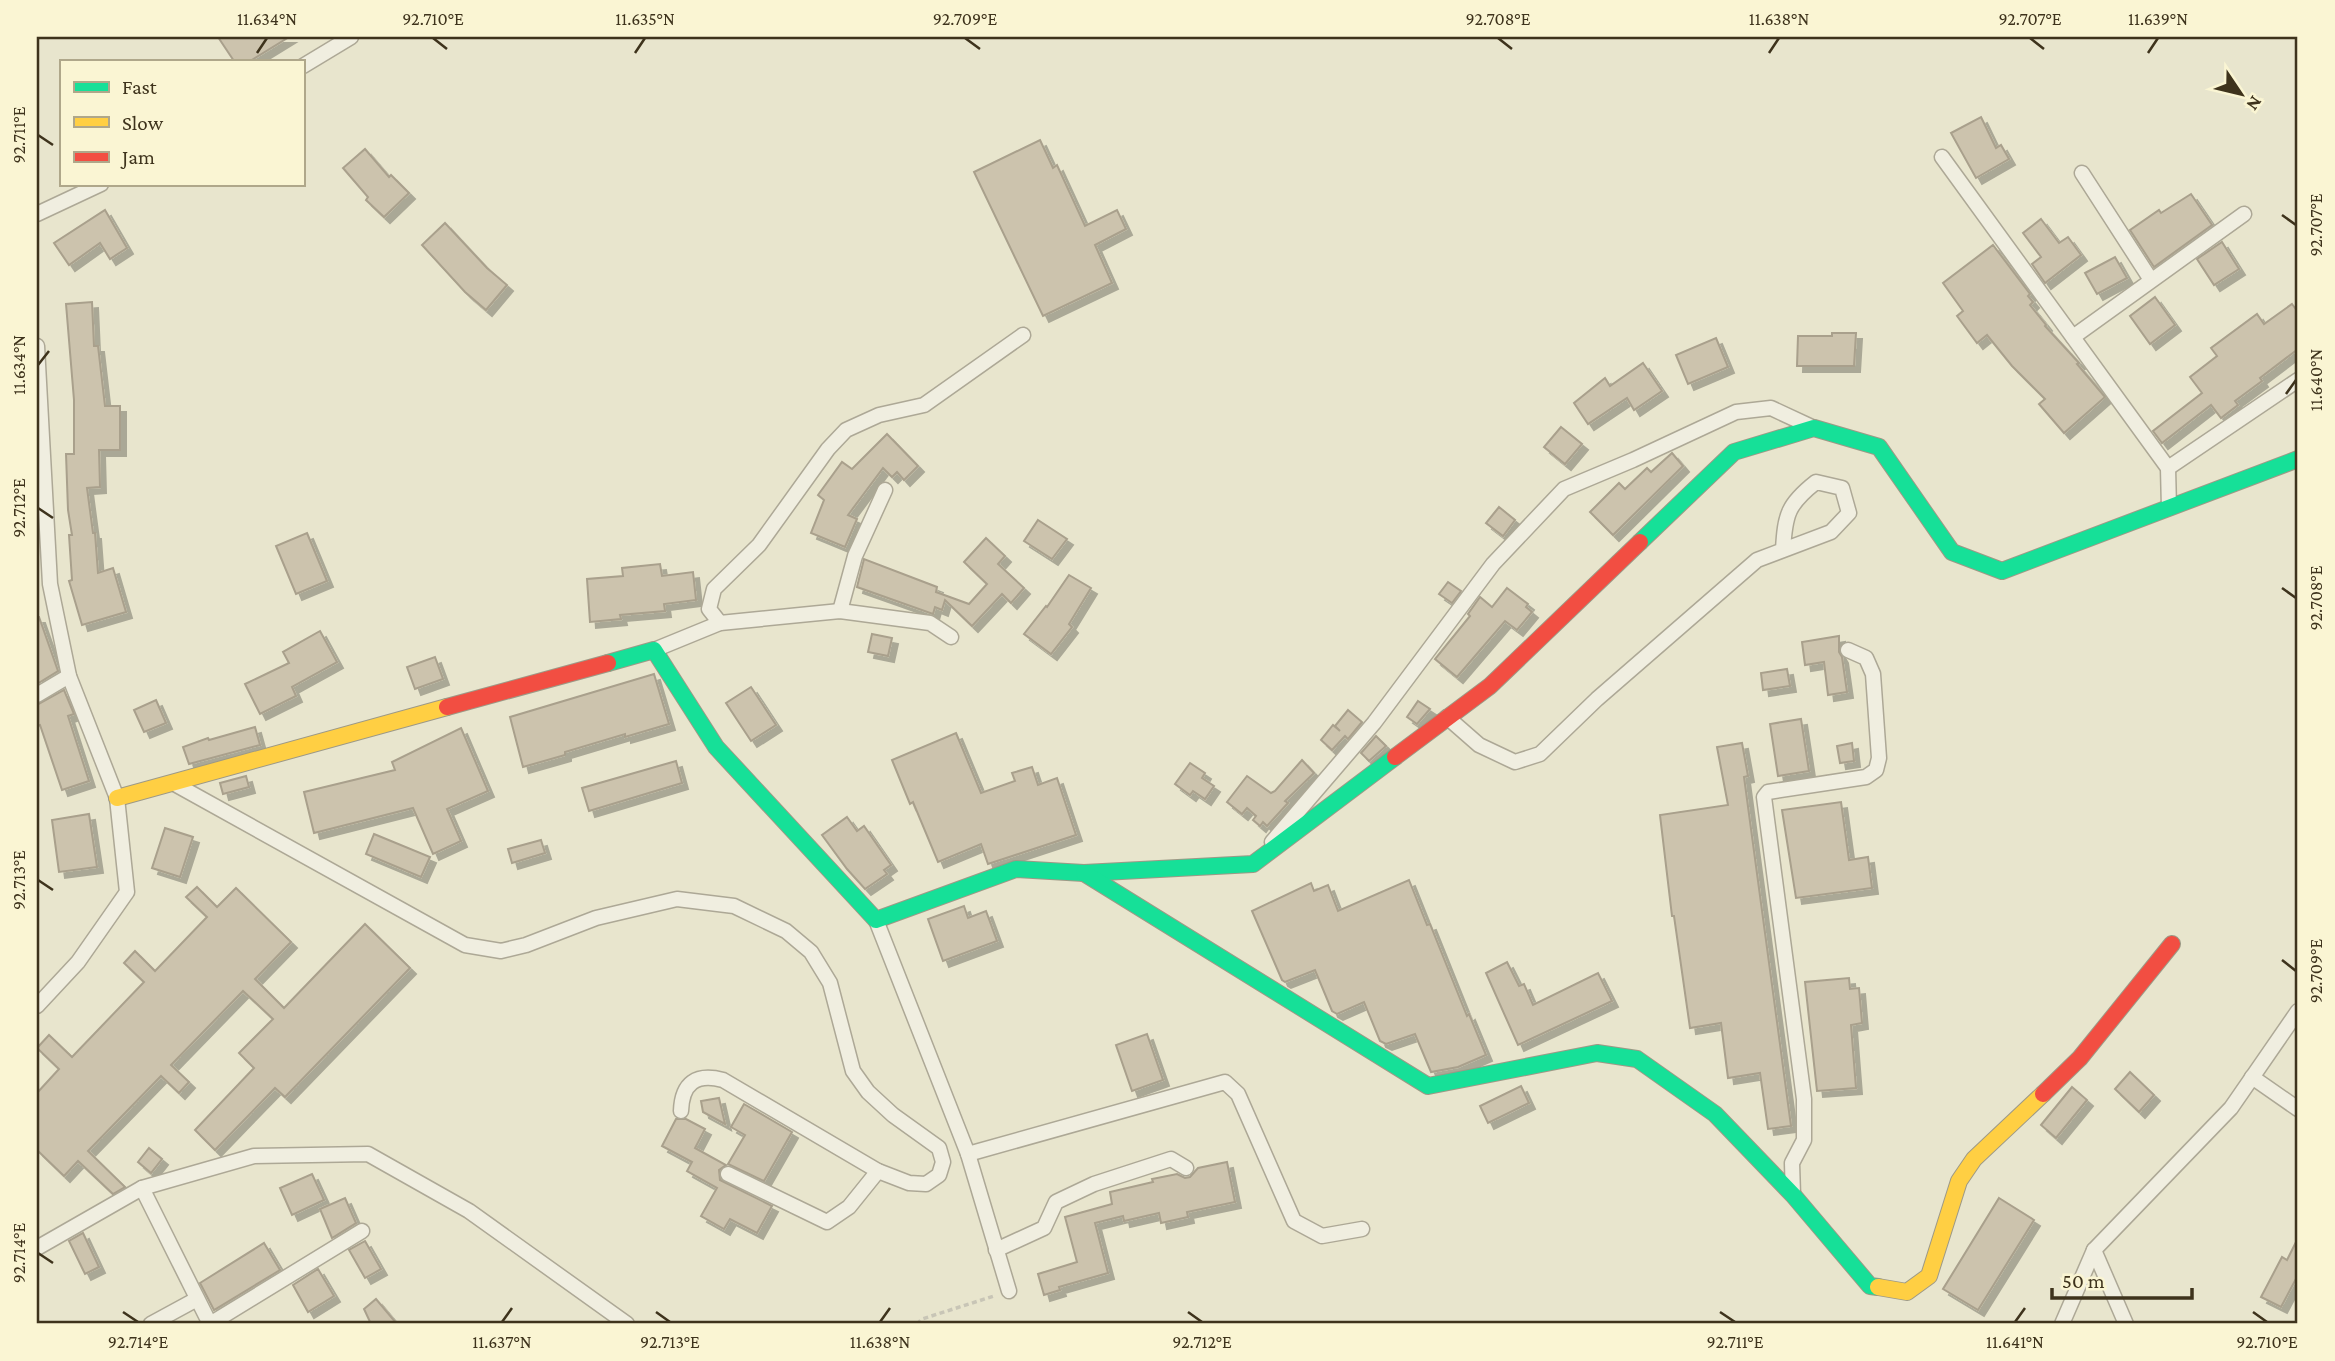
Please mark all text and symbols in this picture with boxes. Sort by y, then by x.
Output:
text: 11.634°N [237,9,297,29]
text: 92.710°E [402,9,464,29]
text: 11.635°N [615,9,675,29]
text: 92.709°E [933,9,997,29]
text: 92.708°E [1466,9,1531,29]
text: 11.638°N [1749,9,1809,29]
text: 92.707°E [1998,9,2062,29]
text: 11.639°N [2128,9,2188,29]
legend [60,60,304,186]
north arrow [2206,60,2276,130]
text: Fast [122,75,158,99]
text: N [2242,92,2267,115]
text: 92.711°E [9,106,29,163]
text: Slow [122,111,164,135]
text: Jam [120,145,155,169]
text: 92.707°E [2306,193,2326,257]
text: 11.634°N [9,335,29,395]
text: 11.640°N [2306,349,2326,411]
text: 92.712°E [9,478,29,538]
text: 92.708°E [2306,565,2326,630]
text: 92.713°E [9,850,29,910]
text: 92.709°E [2306,939,2326,1003]
text: 92.714°E [9,1223,29,1283]
scale bar [2052,1256,2192,1300]
text: 50 m [2062,1269,2105,1293]
text: 92.714°E [108,1332,168,1352]
text: 11.637°N [472,1332,532,1352]
text: 92.713°E [640,1332,700,1352]
text: 11.638°N [850,1332,910,1352]
text: 92.712°E [1172,1332,1232,1352]
text: 92.711°E [1707,1332,1764,1352]
text: 11.641°N [1986,1332,2044,1352]
text: 92.710°E [2236,1332,2298,1352]

